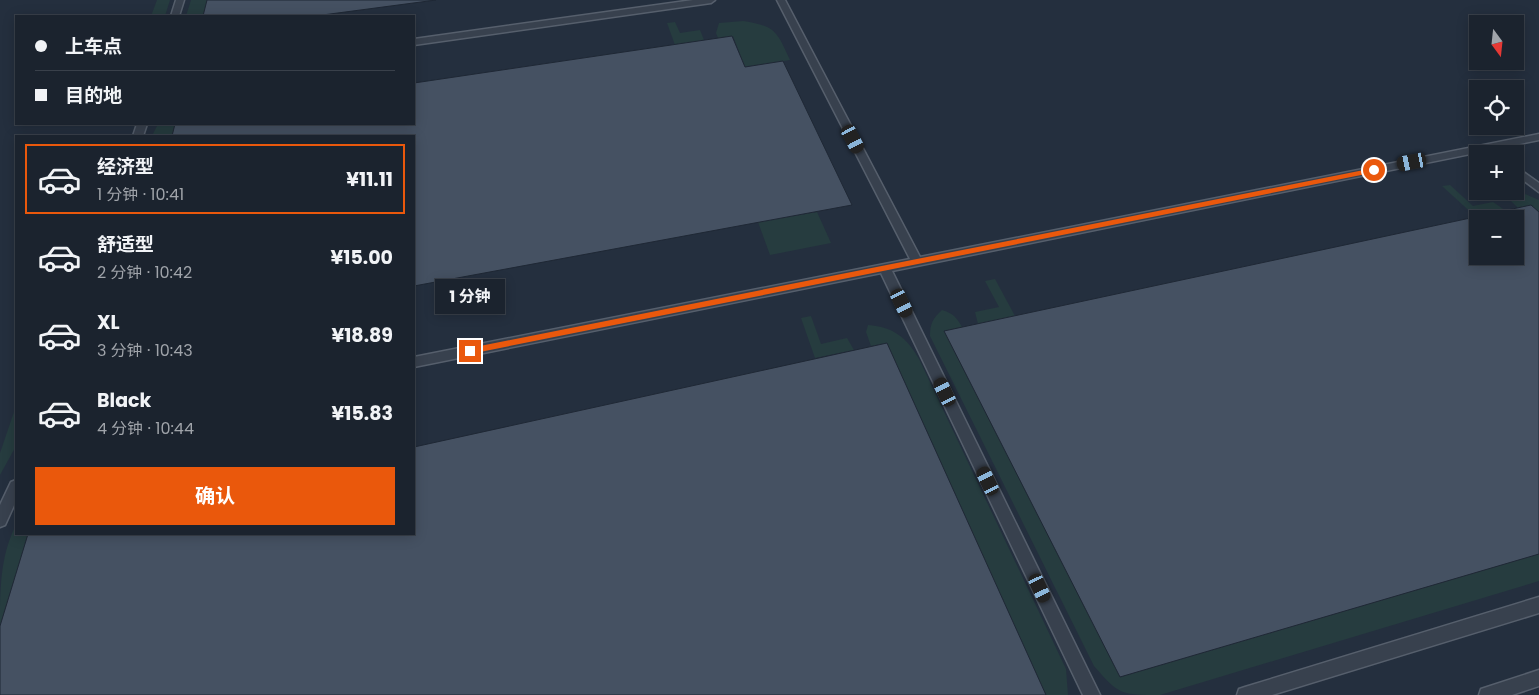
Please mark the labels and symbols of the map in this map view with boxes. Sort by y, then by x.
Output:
north arrow [1469,15,1524,70]
car [839,122,866,156]
car [1395,152,1428,172]
route start [1363,159,1385,181]
callout: 1 分钟 [435,278,505,314]
car [888,286,915,320]
route end [459,340,481,362]
car [931,375,958,409]
car [974,464,1001,498]
car [1026,571,1053,605]

